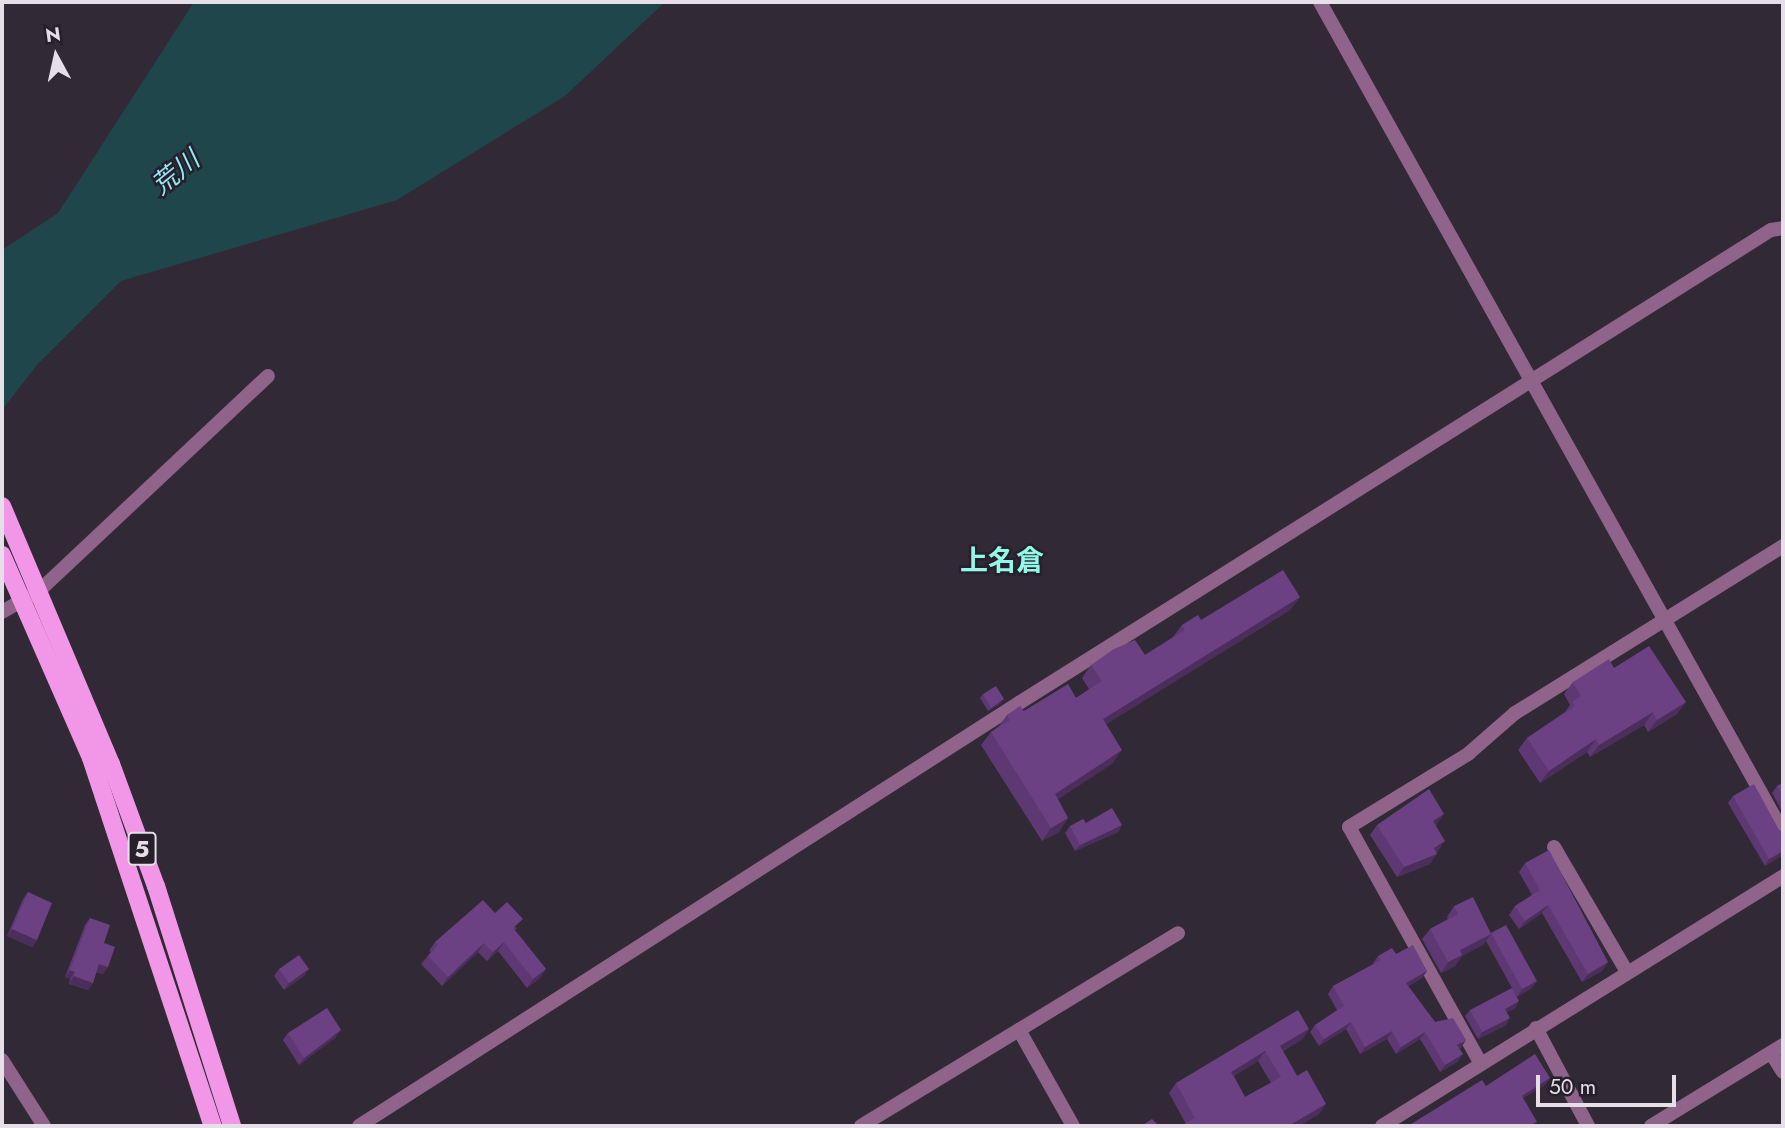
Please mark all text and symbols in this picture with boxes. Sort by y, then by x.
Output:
text: N [44,20,62,49]
north arrow [21,21,91,91]
water label: 荒川 [146,145,206,201]
district label: 上名倉 [960,544,1044,578]
road number: 5 [126,830,158,869]
scale bar [1540,1062,1680,1106]
text: 50 m [1549,1072,1596,1102]

